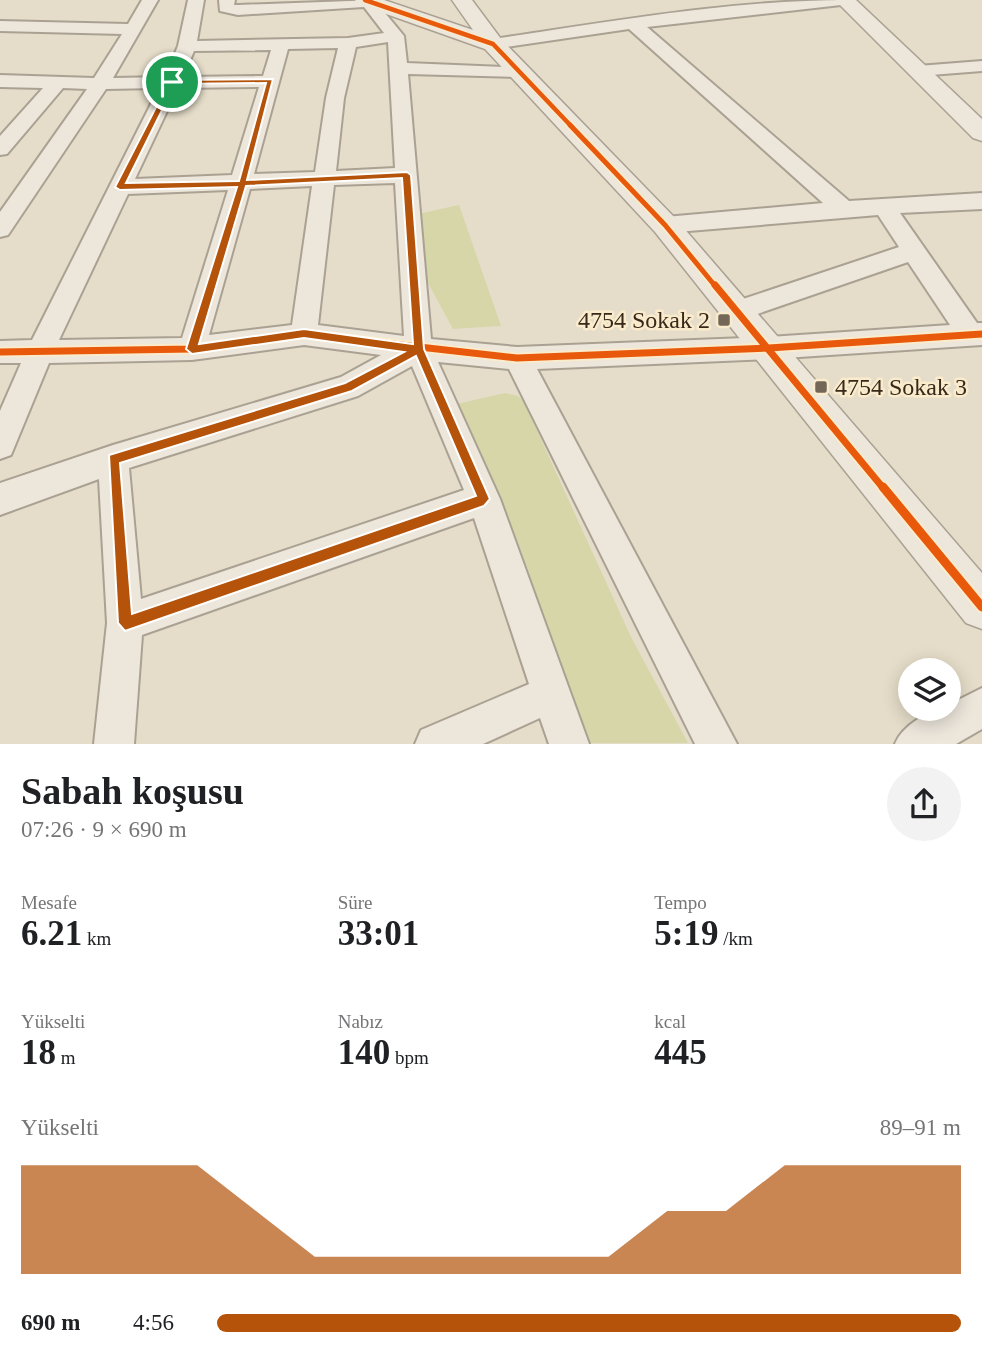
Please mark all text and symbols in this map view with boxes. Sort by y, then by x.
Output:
pin [142,52,202,112]
icon: arrive [153,63,191,101]
place label: 4754 Sokak 2 [578,307,710,333]
marker: 4754 Sokak 2 [716,312,732,328]
place label: 4754 Sokak 3 [835,374,967,400]
marker: 4754 Sokak 3 [813,379,829,395]
map controls [898,658,961,721]
button: layers [898,658,961,721]
button: share [887,767,961,841]
text: Sabah koşusu [21,770,244,812]
text: 07:26 · 9 × 690 m [21,817,187,842]
text: Mesafe [21,892,77,913]
text: Süre [338,892,372,913]
text: Tempo [654,892,707,913]
text: 6.21 [21,914,82,953]
text: 33:01 [338,914,419,953]
text: 5:19 [654,914,718,953]
text: km [82,928,111,949]
text: /km [718,928,753,949]
text: Yükselti [21,1011,85,1032]
text: Nabız [338,1011,383,1032]
text: kcal [654,1011,686,1032]
text: 18 [21,1033,56,1072]
text: 140 [338,1033,390,1072]
text: 445 [654,1033,707,1072]
text: m [56,1047,76,1068]
text: bpm [390,1047,429,1068]
text: Yükselti [21,1115,99,1140]
text: 89–91 m [880,1115,961,1140]
text: 690 m [21,1310,80,1335]
text: 4:56 [133,1310,174,1335]

